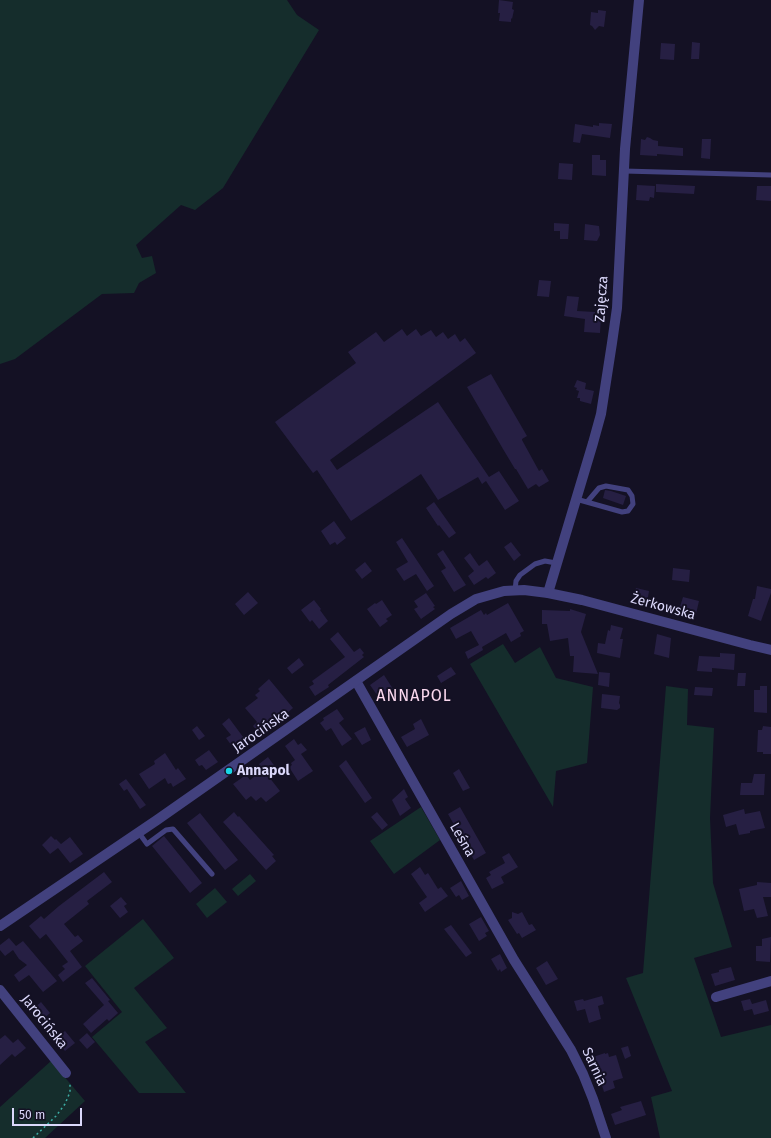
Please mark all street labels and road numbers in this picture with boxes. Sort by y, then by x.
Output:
street label: Zajęcza [592,275,612,323]
street label: Żerkowska [629,590,697,624]
street label: Jarocińska [230,705,292,757]
street label: Leśna [446,820,478,860]
street label: Jarocińska [17,991,71,1053]
street label: Sarnia [578,1045,610,1089]

